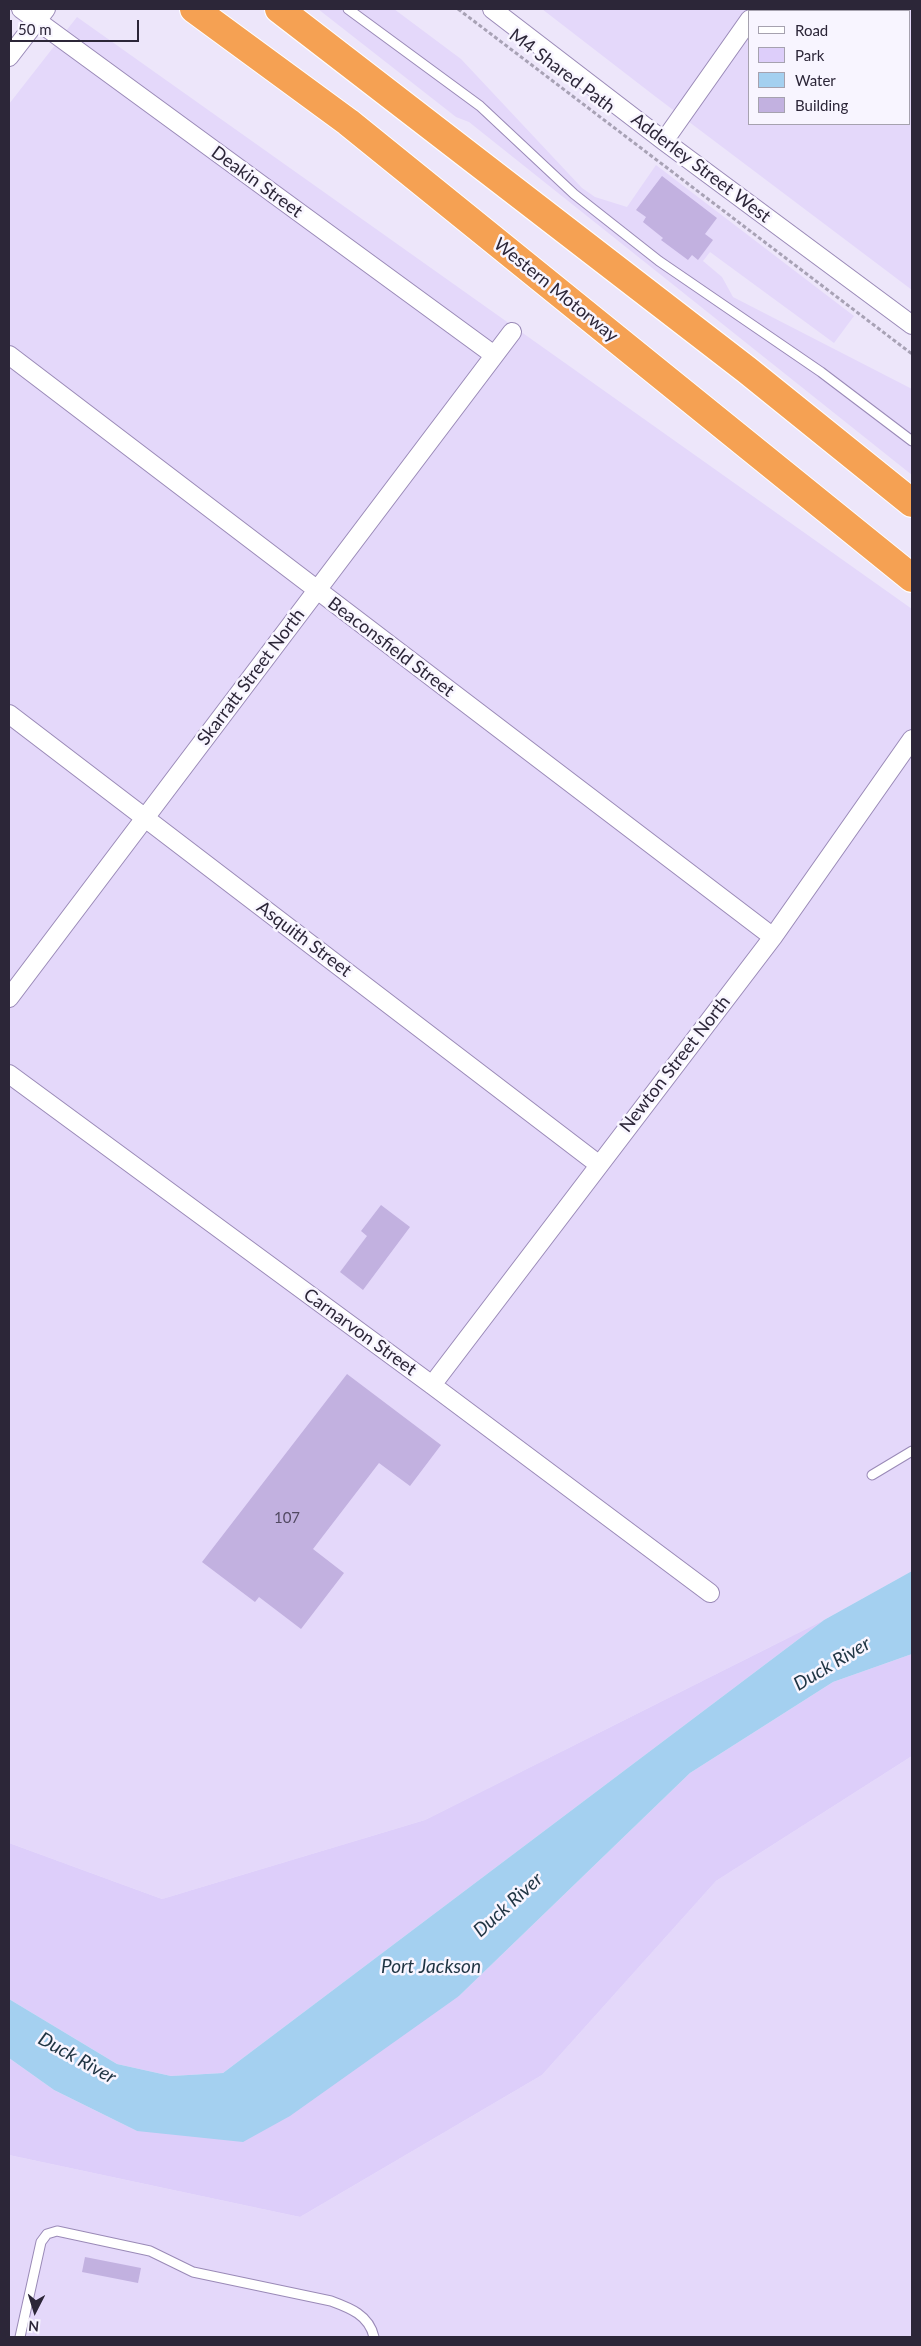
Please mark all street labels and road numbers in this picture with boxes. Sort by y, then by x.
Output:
street label: M4 Shared Path [505,24,619,118]
street label: Adderley Street West [627,109,775,227]
street label: Deakin Street [207,142,307,222]
street label: Western Motorway [489,233,623,347]
street label: Beaconsfield Street [324,592,458,702]
street label: Skarratt Street North [193,605,309,749]
street label: Asquith Street [252,896,356,982]
street label: Newton Street North [615,992,735,1136]
street label: Carnarvon Street [299,1284,421,1380]

